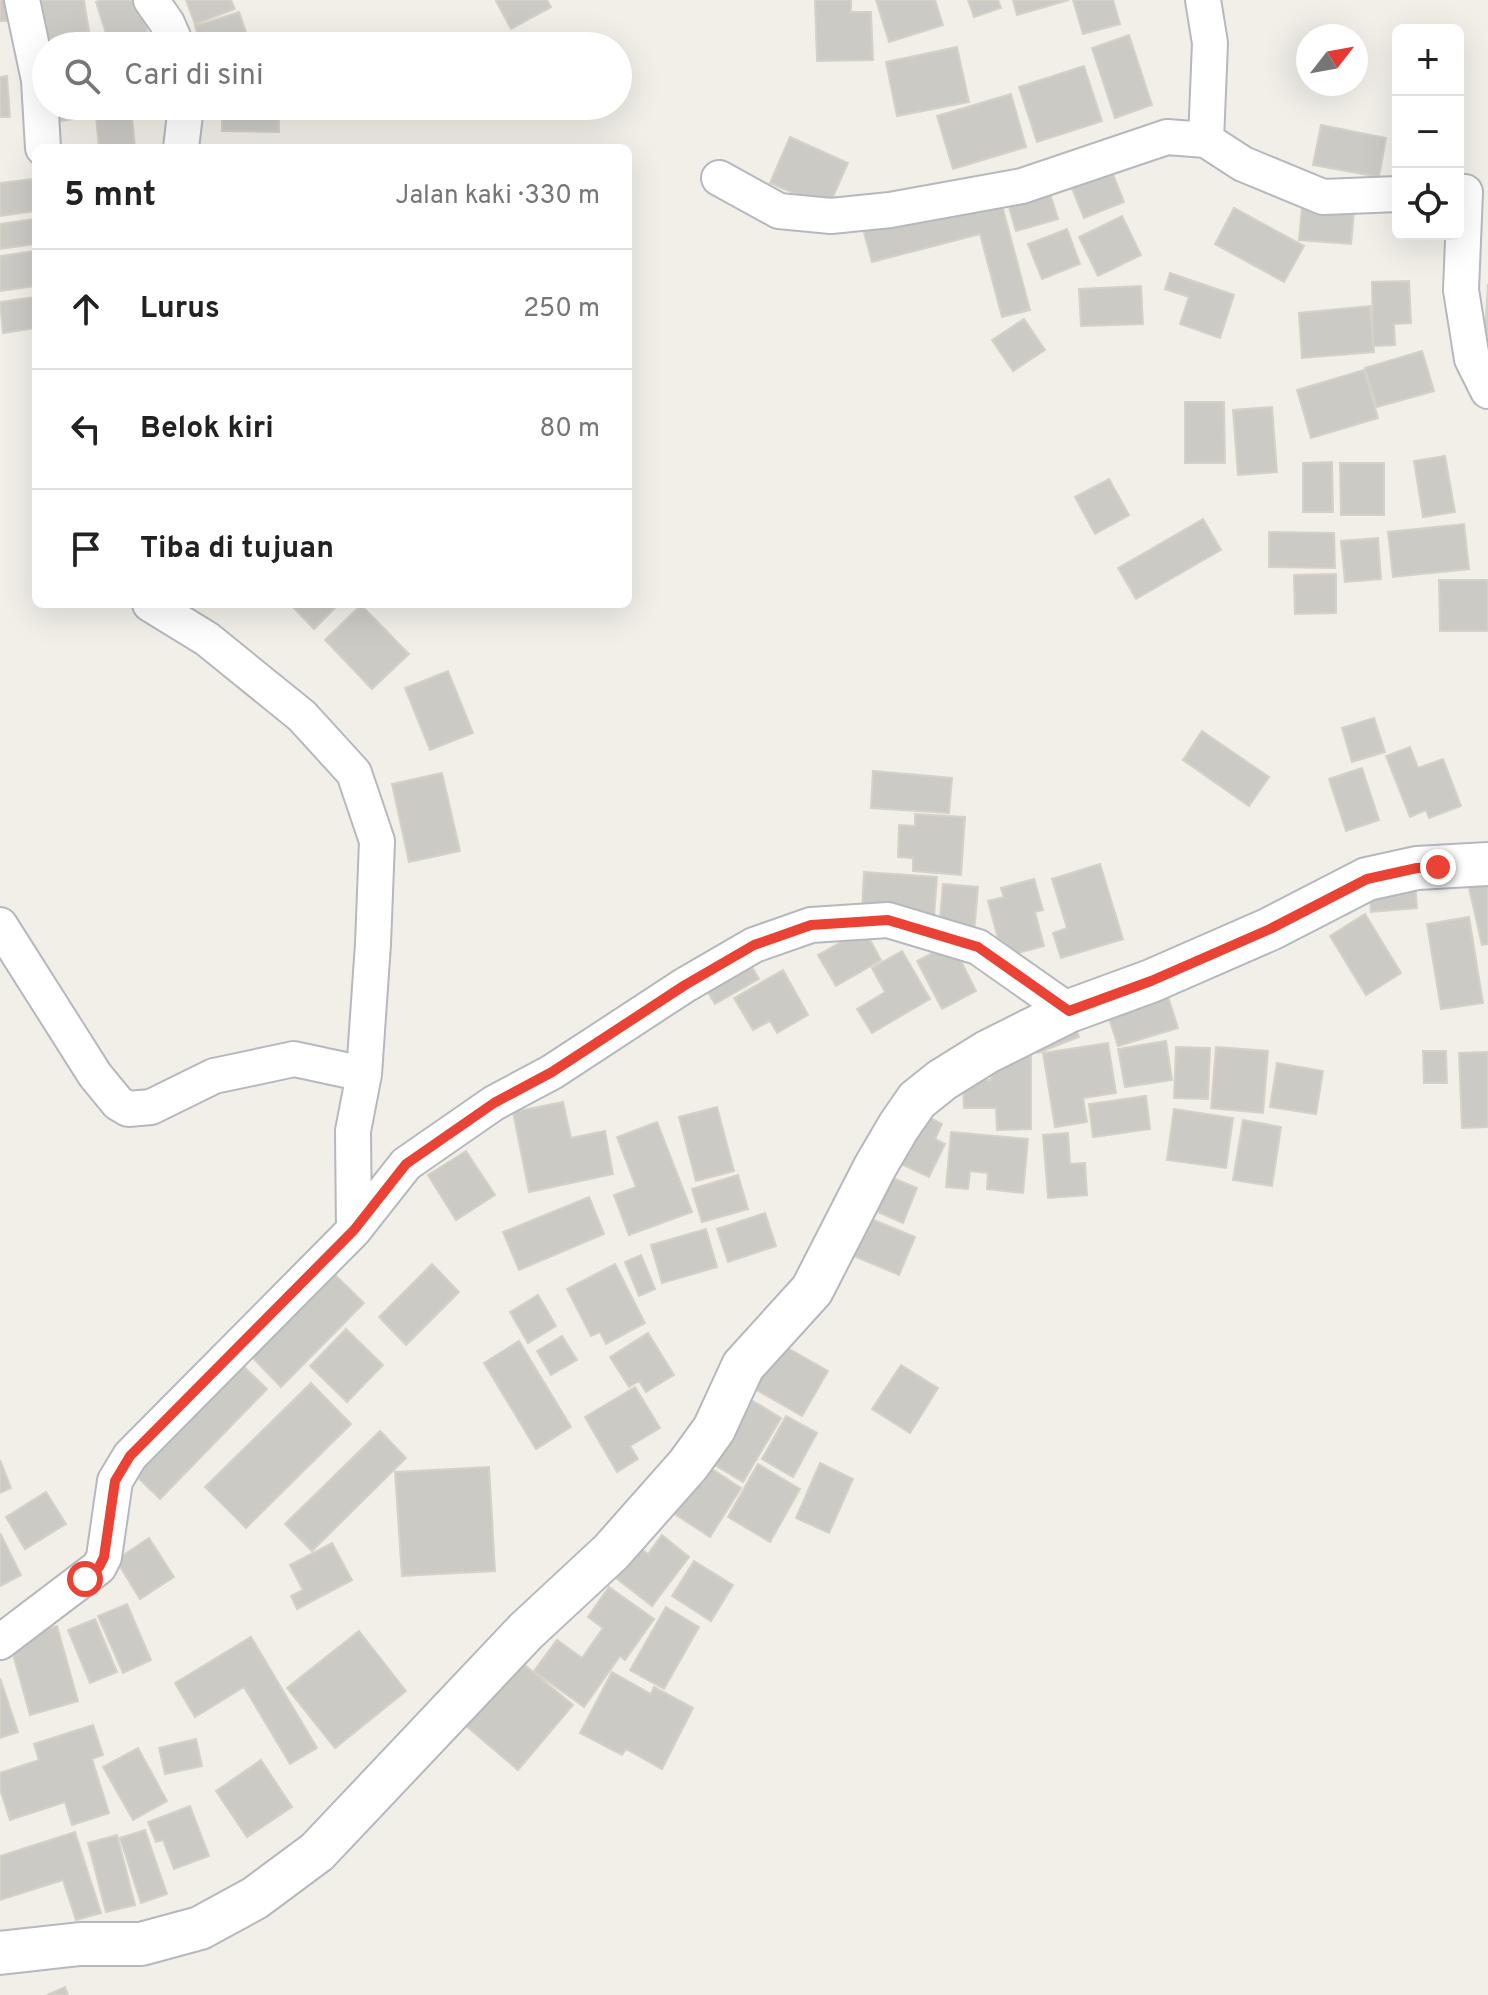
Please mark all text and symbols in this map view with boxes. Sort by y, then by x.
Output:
north arrow [1296,24,1368,96]
map controls [1392,24,1464,240]
button: + [1392,24,1464,96]
search box [32,32,632,120]
icon: search [60,54,104,98]
text: Cari di sini [124,58,264,95]
button: − [1392,96,1464,168]
button: locate [1392,168,1464,240]
text: 5 mnt [64,175,156,218]
text: Jalan kaki · 330 m [395,180,600,213]
icon: ahead [64,287,108,331]
text: Lurus [140,291,220,328]
text: 250 m [523,293,600,326]
icon: left [64,407,108,451]
text: Belok kiri [140,411,274,448]
text: 80 m [540,413,600,446]
icon: arrive [64,527,108,571]
text: Tiba di tujuan [140,531,334,568]
route end [1420,849,1456,885]
route start [67,1561,103,1597]

